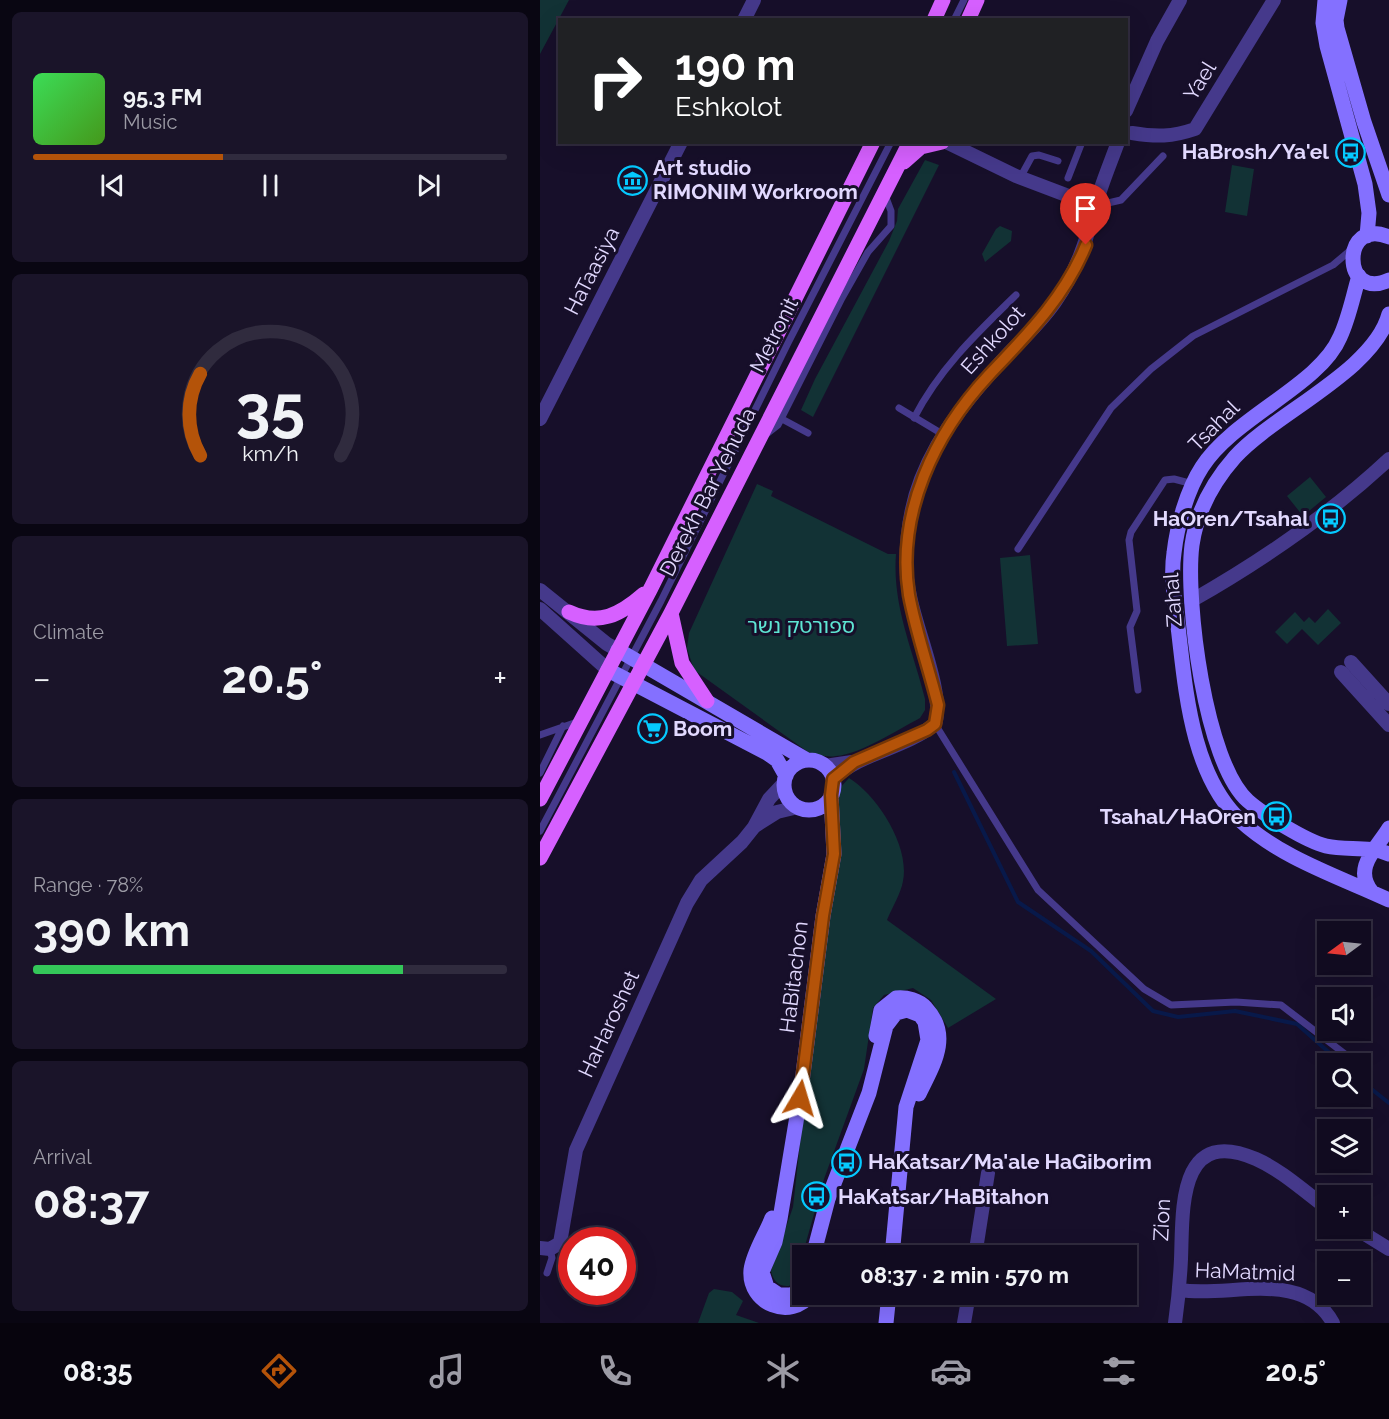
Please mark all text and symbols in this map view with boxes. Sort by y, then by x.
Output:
text: 190 m [675,41,795,90]
icon: right [576,42,654,120]
street label: Yael [1178,56,1221,105]
text: 95.3 FM [123,84,202,110]
text: Eshkolot [675,91,782,122]
text: Music [123,110,177,134]
bus stop icon: HaBrosh/Ya'el [1334,136,1366,168]
place label: HaBrosh/Ya'el [1182,139,1329,164]
place label: Art studio RIMONIM Workroom [653,155,858,204]
museum icon: Art studio RIMONIM Workroom [616,164,648,196]
icon: previous [96,169,129,202]
icon: pause [254,169,287,202]
icon: next [412,169,445,202]
pin [1060,183,1111,245]
icon: arrive [1069,192,1102,225]
street label: HaTaasiya [559,223,624,319]
street label: Metronit [744,293,803,376]
street label: Eshkolot [955,300,1030,379]
text: 35 [235,371,305,445]
street label: Tsahal [1183,395,1244,456]
street label: Derekh Bar Yehuda [654,403,761,580]
text: km/h [242,442,298,467]
bus stop icon: HaOren/Tsahal [1314,503,1346,535]
place label: HaOren/Tsahal [1153,506,1309,531]
street label: Zahal [1158,572,1187,628]
park label: ספורטק נשר [747,613,855,638]
text: Climate [33,620,104,644]
text: 20.5° [222,651,322,704]
text: − [33,659,51,698]
text: + [493,659,507,698]
supermarket icon: Boom [636,713,668,745]
place label: Boom [673,716,732,741]
bus stop icon: Tsahal/HaOren [1261,801,1293,833]
place label: Tsahal/HaOren [1100,804,1256,829]
text: Range · 78% [33,873,143,897]
text: 390 km [33,904,190,957]
street label: HaBitachon [774,920,813,1034]
north arrow [1317,921,1371,975]
map controls [1317,921,1371,1305]
street label: HaHaroshet [573,966,644,1081]
button: sound [1317,987,1371,1041]
button: search [1317,1053,1371,1107]
position arrow [768,1066,832,1130]
button: layers [1317,1119,1371,1173]
text: Arrival [33,1145,92,1169]
bus stop icon: HaKatsar/Ma'ale HaGiborim [831,1146,863,1178]
place label: HaKatsar/Ma'ale HaGiborim [868,1149,1152,1174]
text: 08:37 [33,1176,149,1229]
bus stop icon: HaKatsar/HaBitahon [801,1181,833,1213]
place label: HaKatsar/HaBitahon [838,1184,1049,1209]
button: + [1317,1185,1371,1239]
street label: Zion [1148,1198,1175,1242]
speed limit sign: 40 [558,1227,636,1305]
button: − [1317,1251,1371,1305]
street label: HaMatmid [1194,1257,1296,1286]
text: 08:37 · 2 min · 570 m [860,1262,1069,1288]
icon: directions [258,1350,300,1392]
icon: music [426,1350,468,1392]
icon: phone [594,1350,636,1392]
icon: climate [762,1350,804,1392]
icon: car [930,1350,972,1392]
icon: filters [1098,1350,1140,1392]
text: 08:35 [63,1356,133,1387]
text: 20.5° [1265,1356,1326,1387]

